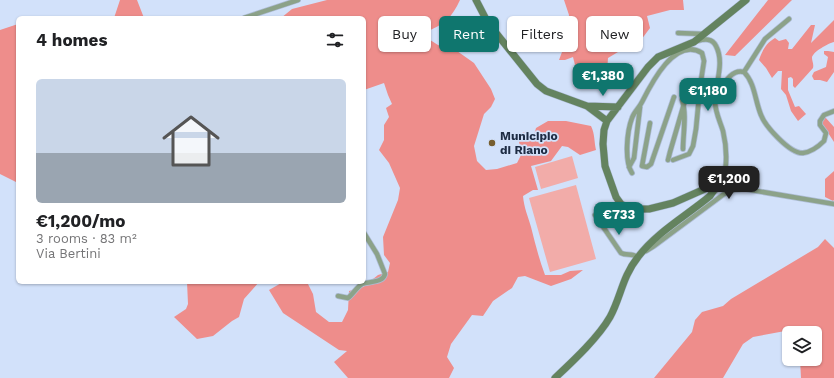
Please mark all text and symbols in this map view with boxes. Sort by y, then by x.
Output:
chip: Buy [378,16,431,52]
chip: Rent [439,16,499,52]
chip: Filters [507,16,578,52]
chip: New [586,16,643,52]
icon: filters [324,29,346,51]
text: 4 homes [36,30,107,50]
pin: €1,380 [570,63,636,97]
text: €1,380 [582,68,624,83]
pin: €1,180 [675,78,741,112]
text: €1,180 [688,83,728,98]
icon: home [155,105,227,177]
place label: Municipio di Riano [500,129,558,157]
marker: Municipio di Riano [487,138,497,148]
pin: €1,200 [696,166,762,200]
text: €1,200 [708,171,751,186]
pin: €733 [595,202,643,236]
text: €733 [603,207,635,222]
text: €1,200/mo [36,211,125,231]
text: 3 rooms · 83 m² [36,231,137,246]
text: Via Bertini [36,246,101,261]
map controls [782,326,822,366]
button: layers [782,326,822,366]

